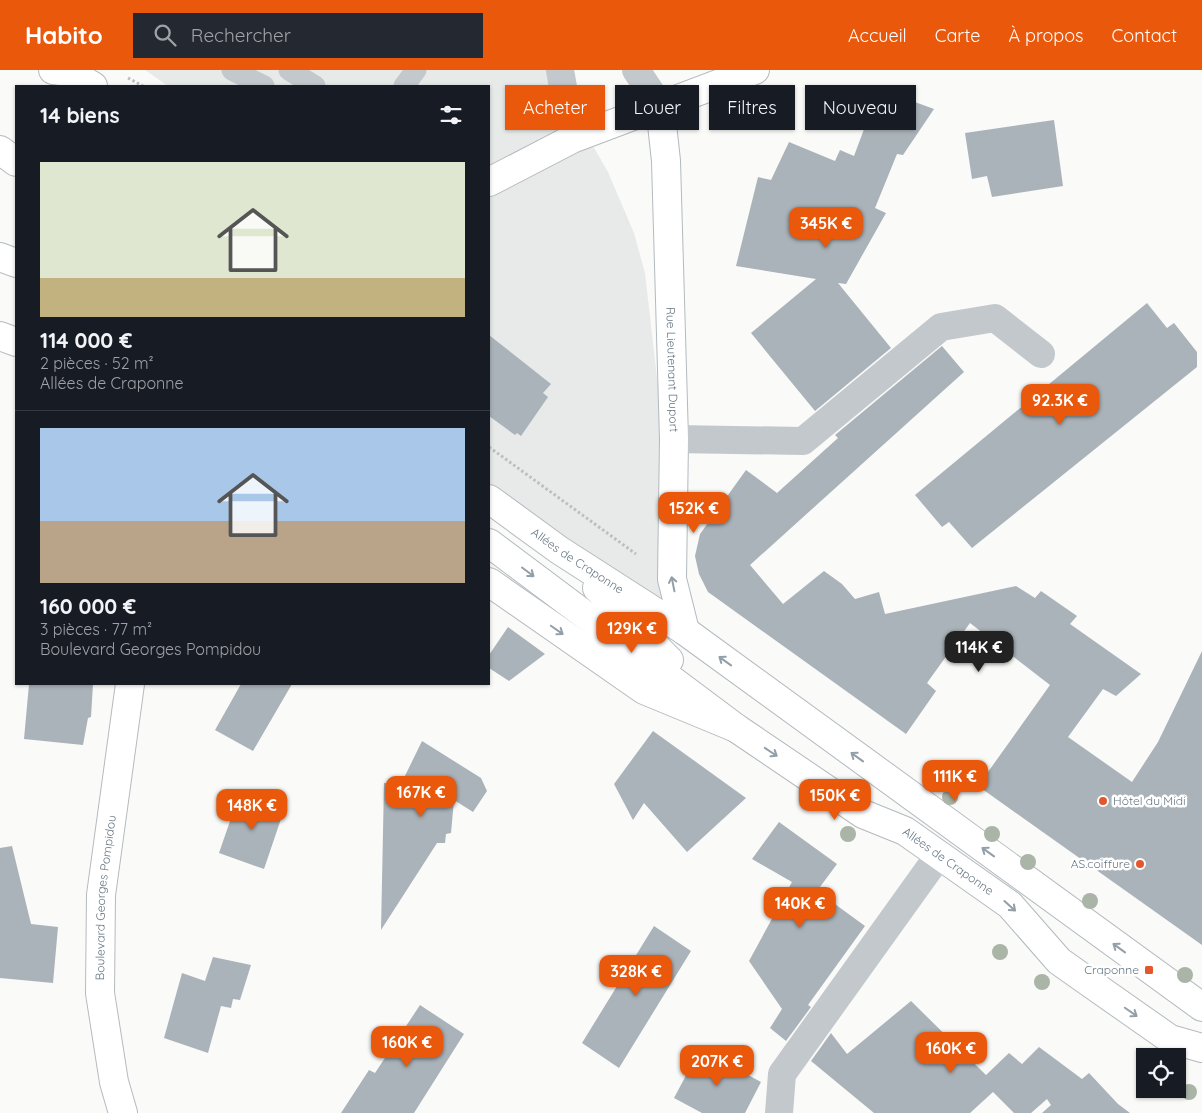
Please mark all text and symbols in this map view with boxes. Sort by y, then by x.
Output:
search box [133,13,483,58]
text: Habito [25,20,103,50]
icon: search [151,21,179,49]
text: Rechercher [191,23,291,47]
text: Accueil [848,24,907,47]
text: Carte [935,24,980,47]
text: À propos [1008,24,1084,47]
text: Contact [1112,24,1177,47]
chip: Acheter [505,85,605,130]
chip: Louer [615,85,699,130]
chip: Filtres [709,85,795,130]
chip: Nouveau [805,85,916,130]
icon: filters [437,101,465,129]
text: 14 biens [40,102,120,128]
icon: home [208,195,298,285]
pin: 345K € [785,206,867,249]
text: 345K € [800,213,852,233]
street label: Rue Lieutenant Duport [663,307,682,432]
text: 114 000 € [40,327,132,353]
text: 2 pièces · 52 m² [40,353,154,373]
text: Allées de Craponne [40,373,184,393]
pin: 92.3K € [1014,384,1106,426]
text: 92.3K € [1032,390,1088,410]
icon: home [208,460,298,550]
pin: 152K € [653,492,735,534]
text: 152K € [669,498,719,518]
street label: Allées de Craponne [529,524,627,597]
one-way arrow [521,567,534,578]
one-way arrow [668,576,678,592]
text: 160 000 € [40,593,136,619]
pin: 129K € [591,612,673,654]
text: 129K € [607,618,657,638]
text: 3 pièces · 77 m² [40,619,152,639]
one-way arrow [550,625,564,635]
pin: 114K € [938,630,1020,673]
text: 114K € [956,637,1002,657]
text: Boulevard Georges Pompidou [40,639,261,659]
one-way arrow [719,656,733,666]
one-way arrow [764,747,778,757]
one-way arrow [850,752,864,762]
pin: 111K € [914,760,996,802]
text: 111K € [933,766,977,786]
pin: 167K € [380,776,462,818]
pin: 150K € [794,778,876,821]
text: 167K € [397,782,445,802]
text: 150K € [810,785,860,805]
pin: 148K € [211,788,293,831]
place label: Hôtel du Midi [1113,793,1186,808]
text: 148K € [227,795,277,815]
marker: Hôtel du Midi [1097,795,1109,807]
street label: Boulevard Georges Pompidou [92,814,119,980]
street label: Allées de Craponne [900,824,997,898]
one-way arrow [982,847,995,858]
place label: AS.coiffure [1071,856,1130,871]
marker: AS.coiffure [1134,858,1146,870]
pin: 140K € [759,886,841,929]
text: 140K € [775,893,825,913]
one-way arrow [1003,900,1016,912]
one-way arrow [1112,943,1126,953]
pin: 328K € [595,954,677,997]
text: 328K € [610,961,662,981]
place label: Craponne [1084,962,1139,977]
marker: Craponne [1143,964,1155,976]
one-way arrow [1124,1007,1138,1017]
pin: 160K € [366,1026,448,1068]
text: 160K € [382,1032,432,1052]
pin: 160K € [910,1032,992,1074]
text: 160K € [926,1038,976,1058]
pin: 207K € [676,1044,758,1087]
map controls [1136,1048,1186,1098]
button: locate [1136,1048,1186,1098]
text: 207K € [691,1051,743,1071]

